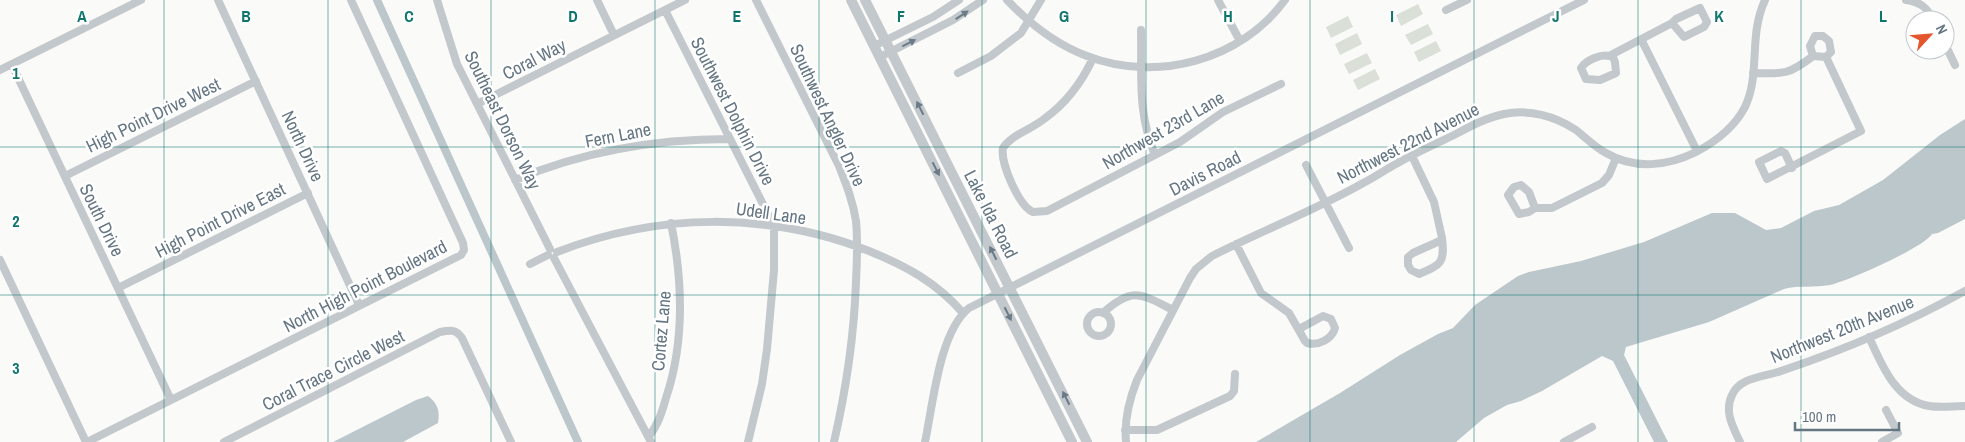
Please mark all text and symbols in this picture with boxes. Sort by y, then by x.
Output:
text: A [77,5,87,27]
text: B [241,5,251,27]
text: C [404,5,414,27]
text: D [568,5,578,27]
text: E [733,5,742,27]
text: F [897,5,905,27]
text: G [1059,5,1069,27]
text: H [1223,5,1233,27]
text: I [1390,5,1394,27]
text: J [1552,5,1560,27]
text: K [1714,5,1724,27]
text: L [1879,5,1887,27]
one-way arrow [955,10,968,19]
north arrow [1905,10,1955,60]
text: N [1932,22,1952,37]
street label: Coral Way [498,32,571,86]
street label: Southwest Dolphin Drive [685,33,781,189]
one-way arrow [902,39,916,47]
street label: Southwest Angler Drive [784,40,872,190]
street label: Southeast Dorson Way [459,47,548,194]
text: 1 [12,62,20,84]
street label: High Point Drive West [82,72,224,158]
street label: Northwest 23rd Lane [1097,85,1229,175]
street label: Northwest 22nd Avenue [1333,96,1483,190]
one-way arrow [915,101,923,115]
street label: North Drive [276,107,330,185]
street label: Fern Lane [583,116,653,154]
street label: Davis Road [1165,144,1245,202]
one-way arrow [932,162,940,176]
street label: Lake Ida Road [958,166,1024,262]
street label: High Point Drive East [151,176,289,264]
street label: South Drive [74,179,130,261]
street label: Udell Lane [734,196,808,230]
text: 2 [12,210,20,232]
street label: North High Point Boulevard [279,234,451,338]
one-way arrow [988,246,996,260]
street label: Northwest 20th Avenue [1767,289,1917,369]
street label: Cortez Lane [645,290,677,372]
one-way arrow [1004,307,1012,321]
street label: Coral Trace Circle West [258,323,408,417]
text: 3 [12,357,20,379]
one-way arrow [1062,391,1070,405]
scale bar [1795,400,1899,432]
text: 100 m [1802,406,1836,427]

